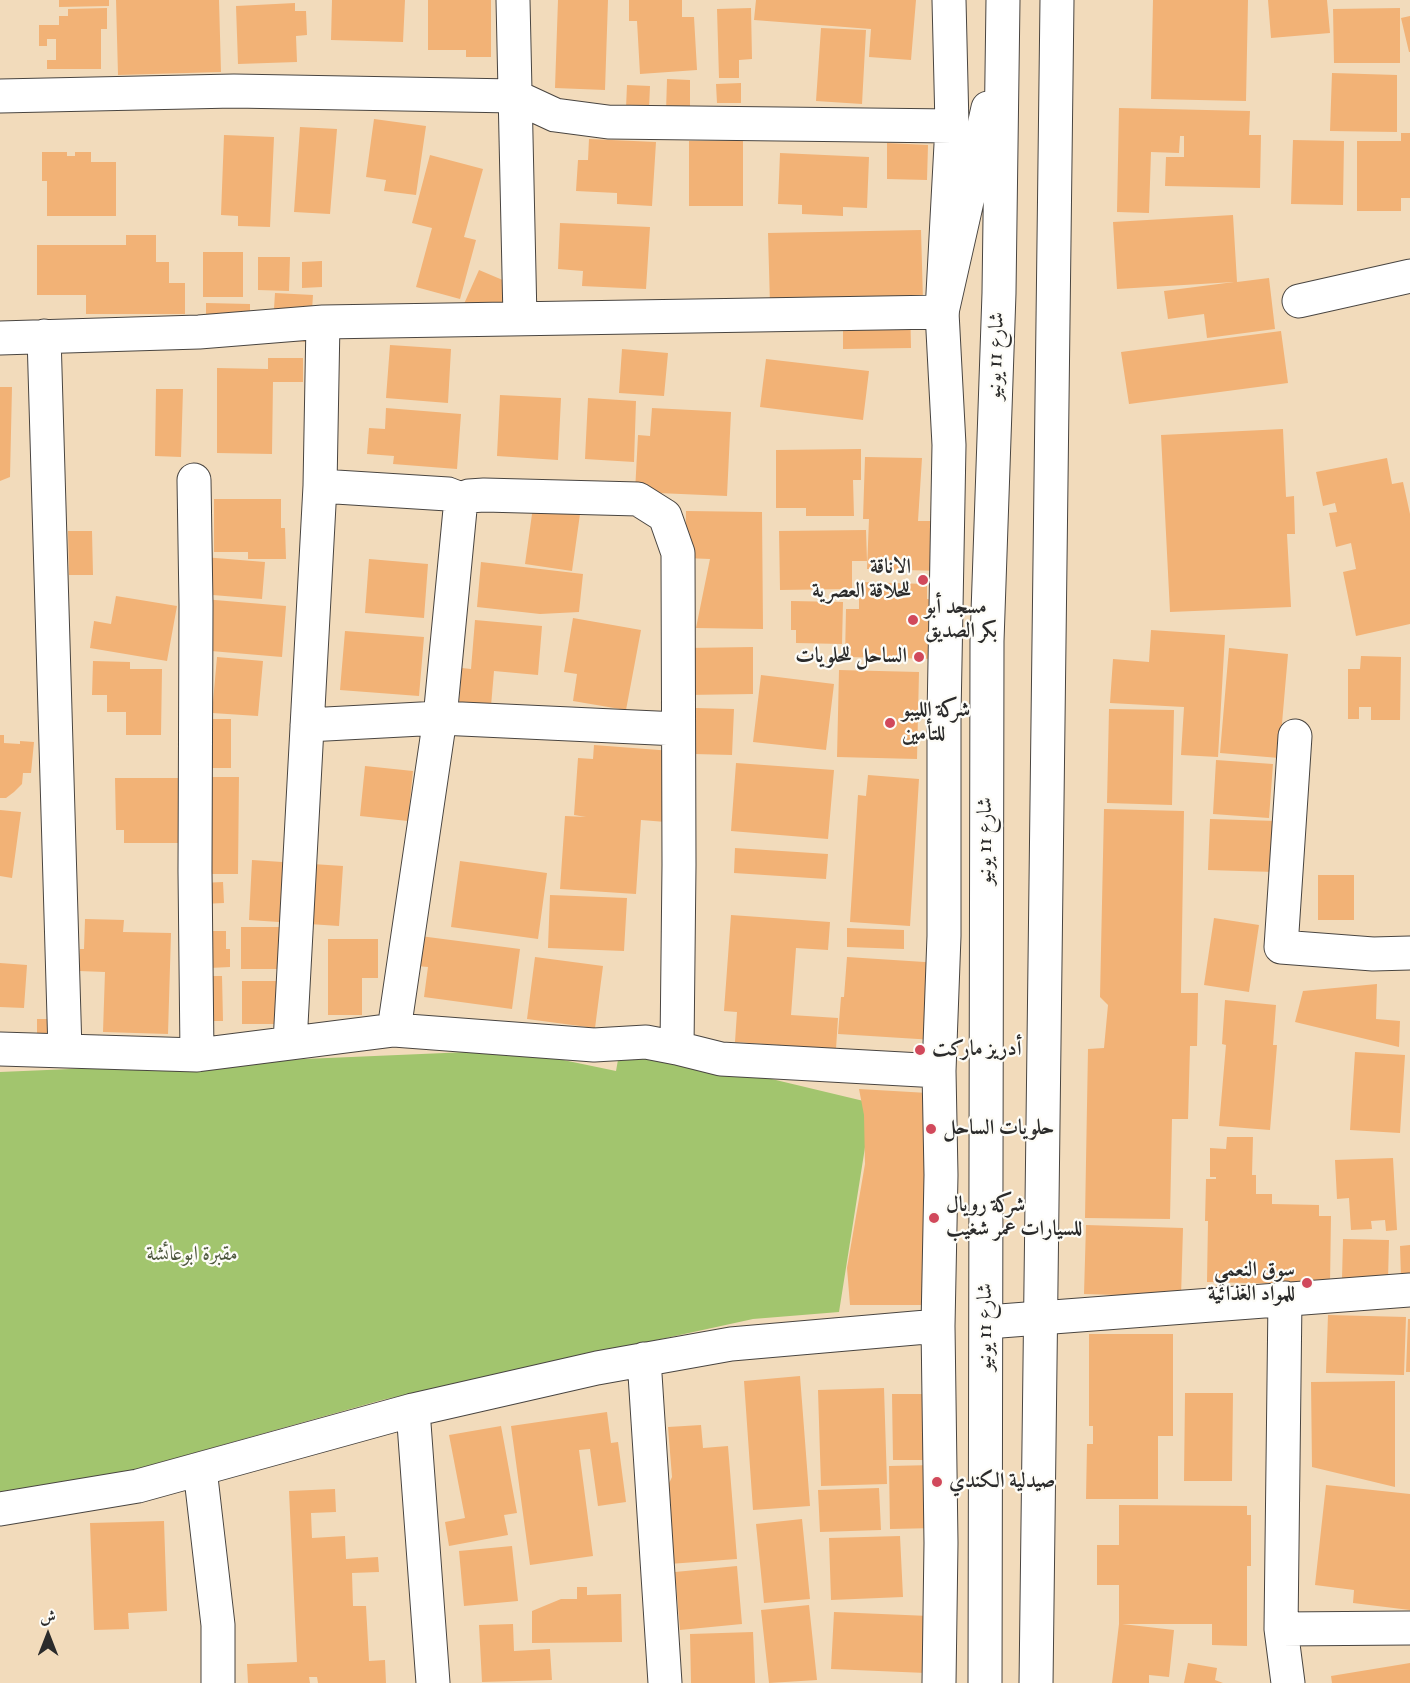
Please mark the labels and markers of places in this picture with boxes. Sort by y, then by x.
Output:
place label: الاناقة للحلاقة العصرية [812,555,911,605]
marker: الاناقة للحلاقة العصرية [916,573,930,587]
place label: مسجد أبو بكر الصديق [925,595,997,645]
marker: مسجد أبو بكر الصديق [906,613,920,627]
place label: الساحل للحلويات [795,644,907,670]
marker: الساحل للحلويات [912,650,926,664]
place label: شركة الليبو للتأمين [902,698,970,748]
marker: شركة الليبو للتأمين [883,716,897,730]
place label: أدريز ماركت [932,1037,1022,1063]
marker: أدريز ماركت [913,1043,927,1057]
place label: حلويات الساحل [943,1116,1054,1142]
marker: حلويات الساحل [924,1122,938,1136]
place label: شركة رويال للسيارات عمر شغيب [946,1193,1082,1243]
marker: شركة رويال للسيارات عمر شغيب [927,1211,941,1225]
place label: سوق النعمي للمواد الغذائية [1208,1258,1295,1308]
marker: سوق النعمي للمواد الغذائية [1300,1276,1314,1290]
place label: صيدلية الكندي [949,1469,1055,1495]
marker: صيدلية الكندي [930,1475,944,1489]

